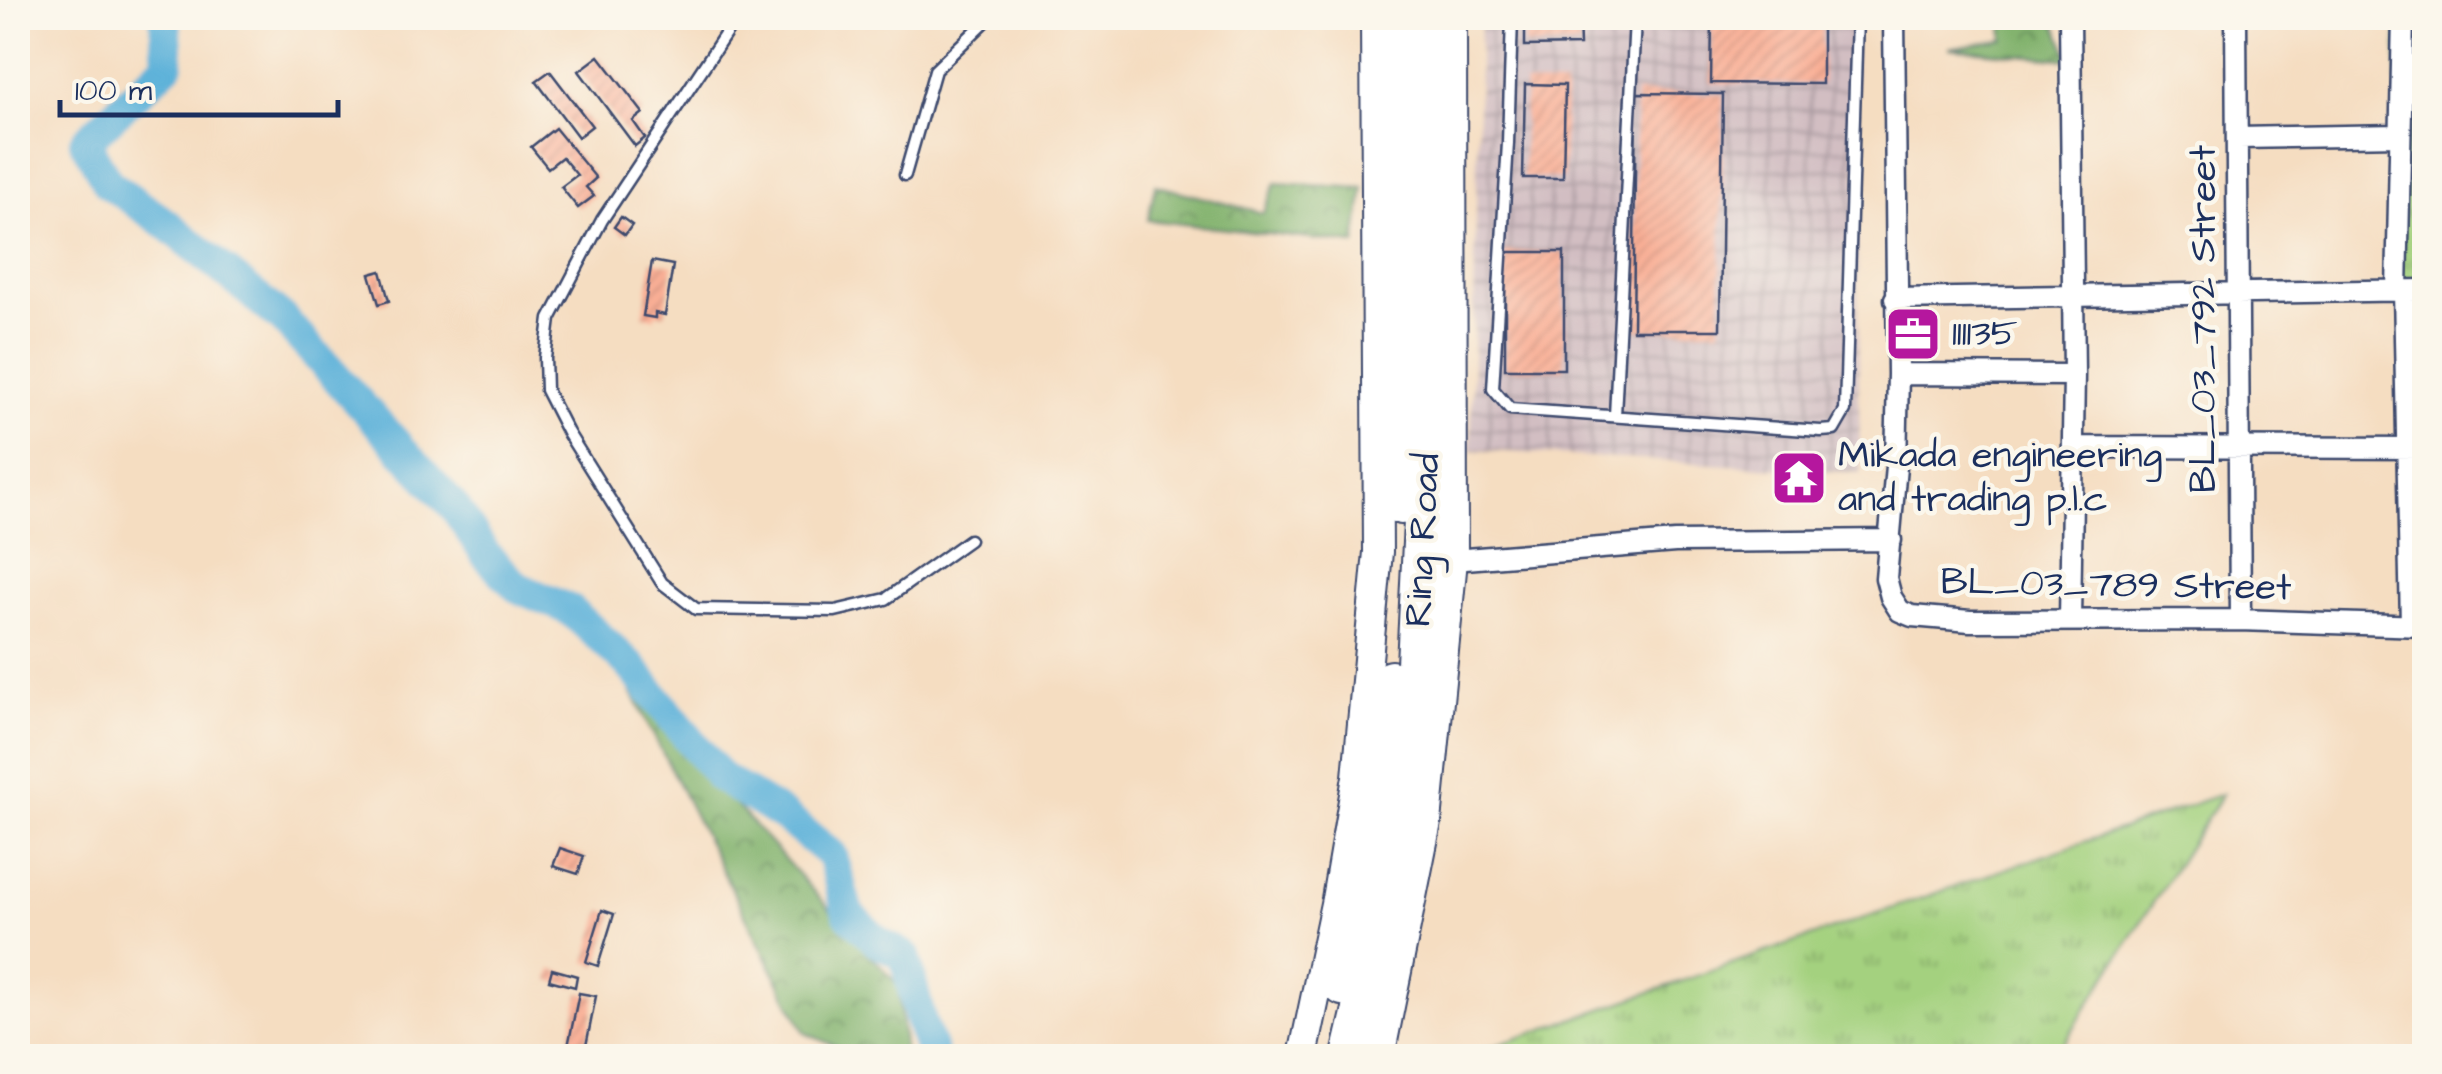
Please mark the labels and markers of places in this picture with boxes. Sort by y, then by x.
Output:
office icon: 111135 [1883,304,1943,364]
place label: 111135 [1952,308,2018,360]
place label: Mikada engineering and trading p.l.c [1838,430,2162,526]
temple icon: Mikada engineering and trading p.l.c [1769,448,1829,508]

